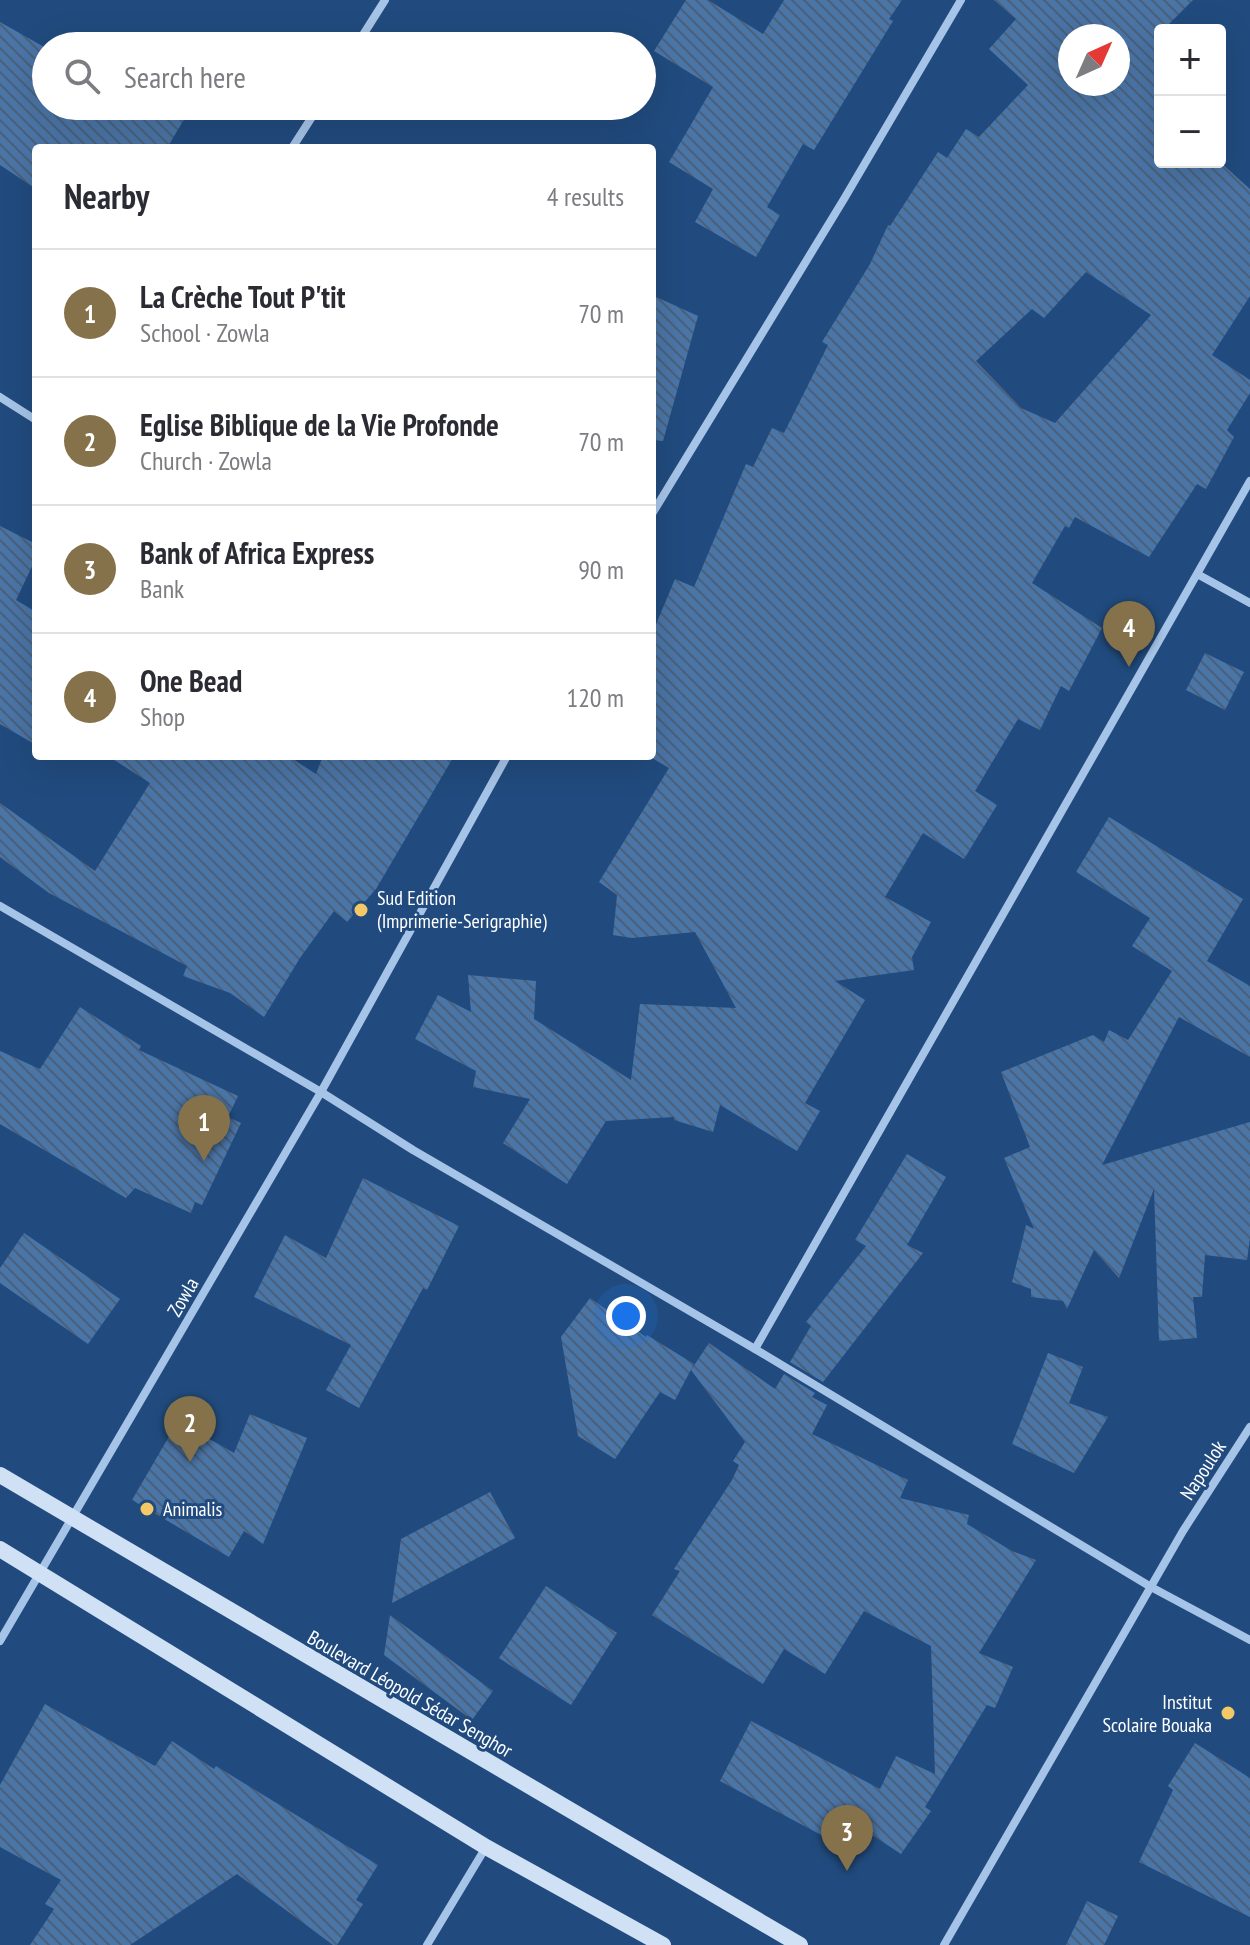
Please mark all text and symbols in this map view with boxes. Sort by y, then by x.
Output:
north arrow [1058,24,1130,96]
map controls [1154,24,1226,168]
button: + [1154,24,1226,96]
search box [32,32,656,120]
icon: search [60,54,104,98]
text: Search here [124,57,246,96]
button: − [1154,96,1226,168]
text: Nearby [64,174,149,218]
text: 4 results [547,180,624,213]
text: La Crèche Tout P'tit [140,277,346,316]
text: 1 [84,297,96,330]
text: 70 m [578,297,624,330]
text: School · Zowla [140,316,270,349]
text: Eglise Biblique de la Vie Profonde [140,405,499,444]
text: 2 [84,425,96,458]
text: 70 m [578,425,624,458]
text: Church · Zowla [140,444,272,477]
text: Bank of Africa Express [140,533,374,572]
text: 3 [84,553,96,586]
text: 90 m [578,553,624,586]
text: Bank [140,572,184,605]
pin: 4 [1103,601,1155,667]
text: One Bead [140,661,242,700]
text: 4 [84,681,96,714]
text: 120 m [566,681,624,714]
text: Shop [140,700,185,733]
place label: Sud Edition (Imprimerie-Serigraphie) [377,885,547,934]
marker: Sud Edition (Imprimerie-Serigraphie) [352,901,370,919]
pin: 1 [178,1095,230,1161]
street label: Zowla [162,1273,204,1321]
your location [606,1296,646,1336]
pin: 2 [164,1396,216,1462]
street label: Napoulok [1174,1435,1232,1505]
place label: Animalis [163,1496,223,1522]
marker: Animalis [138,1500,156,1518]
street label: Boulevard Léopold Sédar Senghor [303,1625,518,1764]
place label: Institut Scolaire Bouaka [1103,1689,1212,1738]
marker: Institut Scolaire Bouaka [1219,1704,1237,1722]
pin: 3 [821,1805,873,1871]

